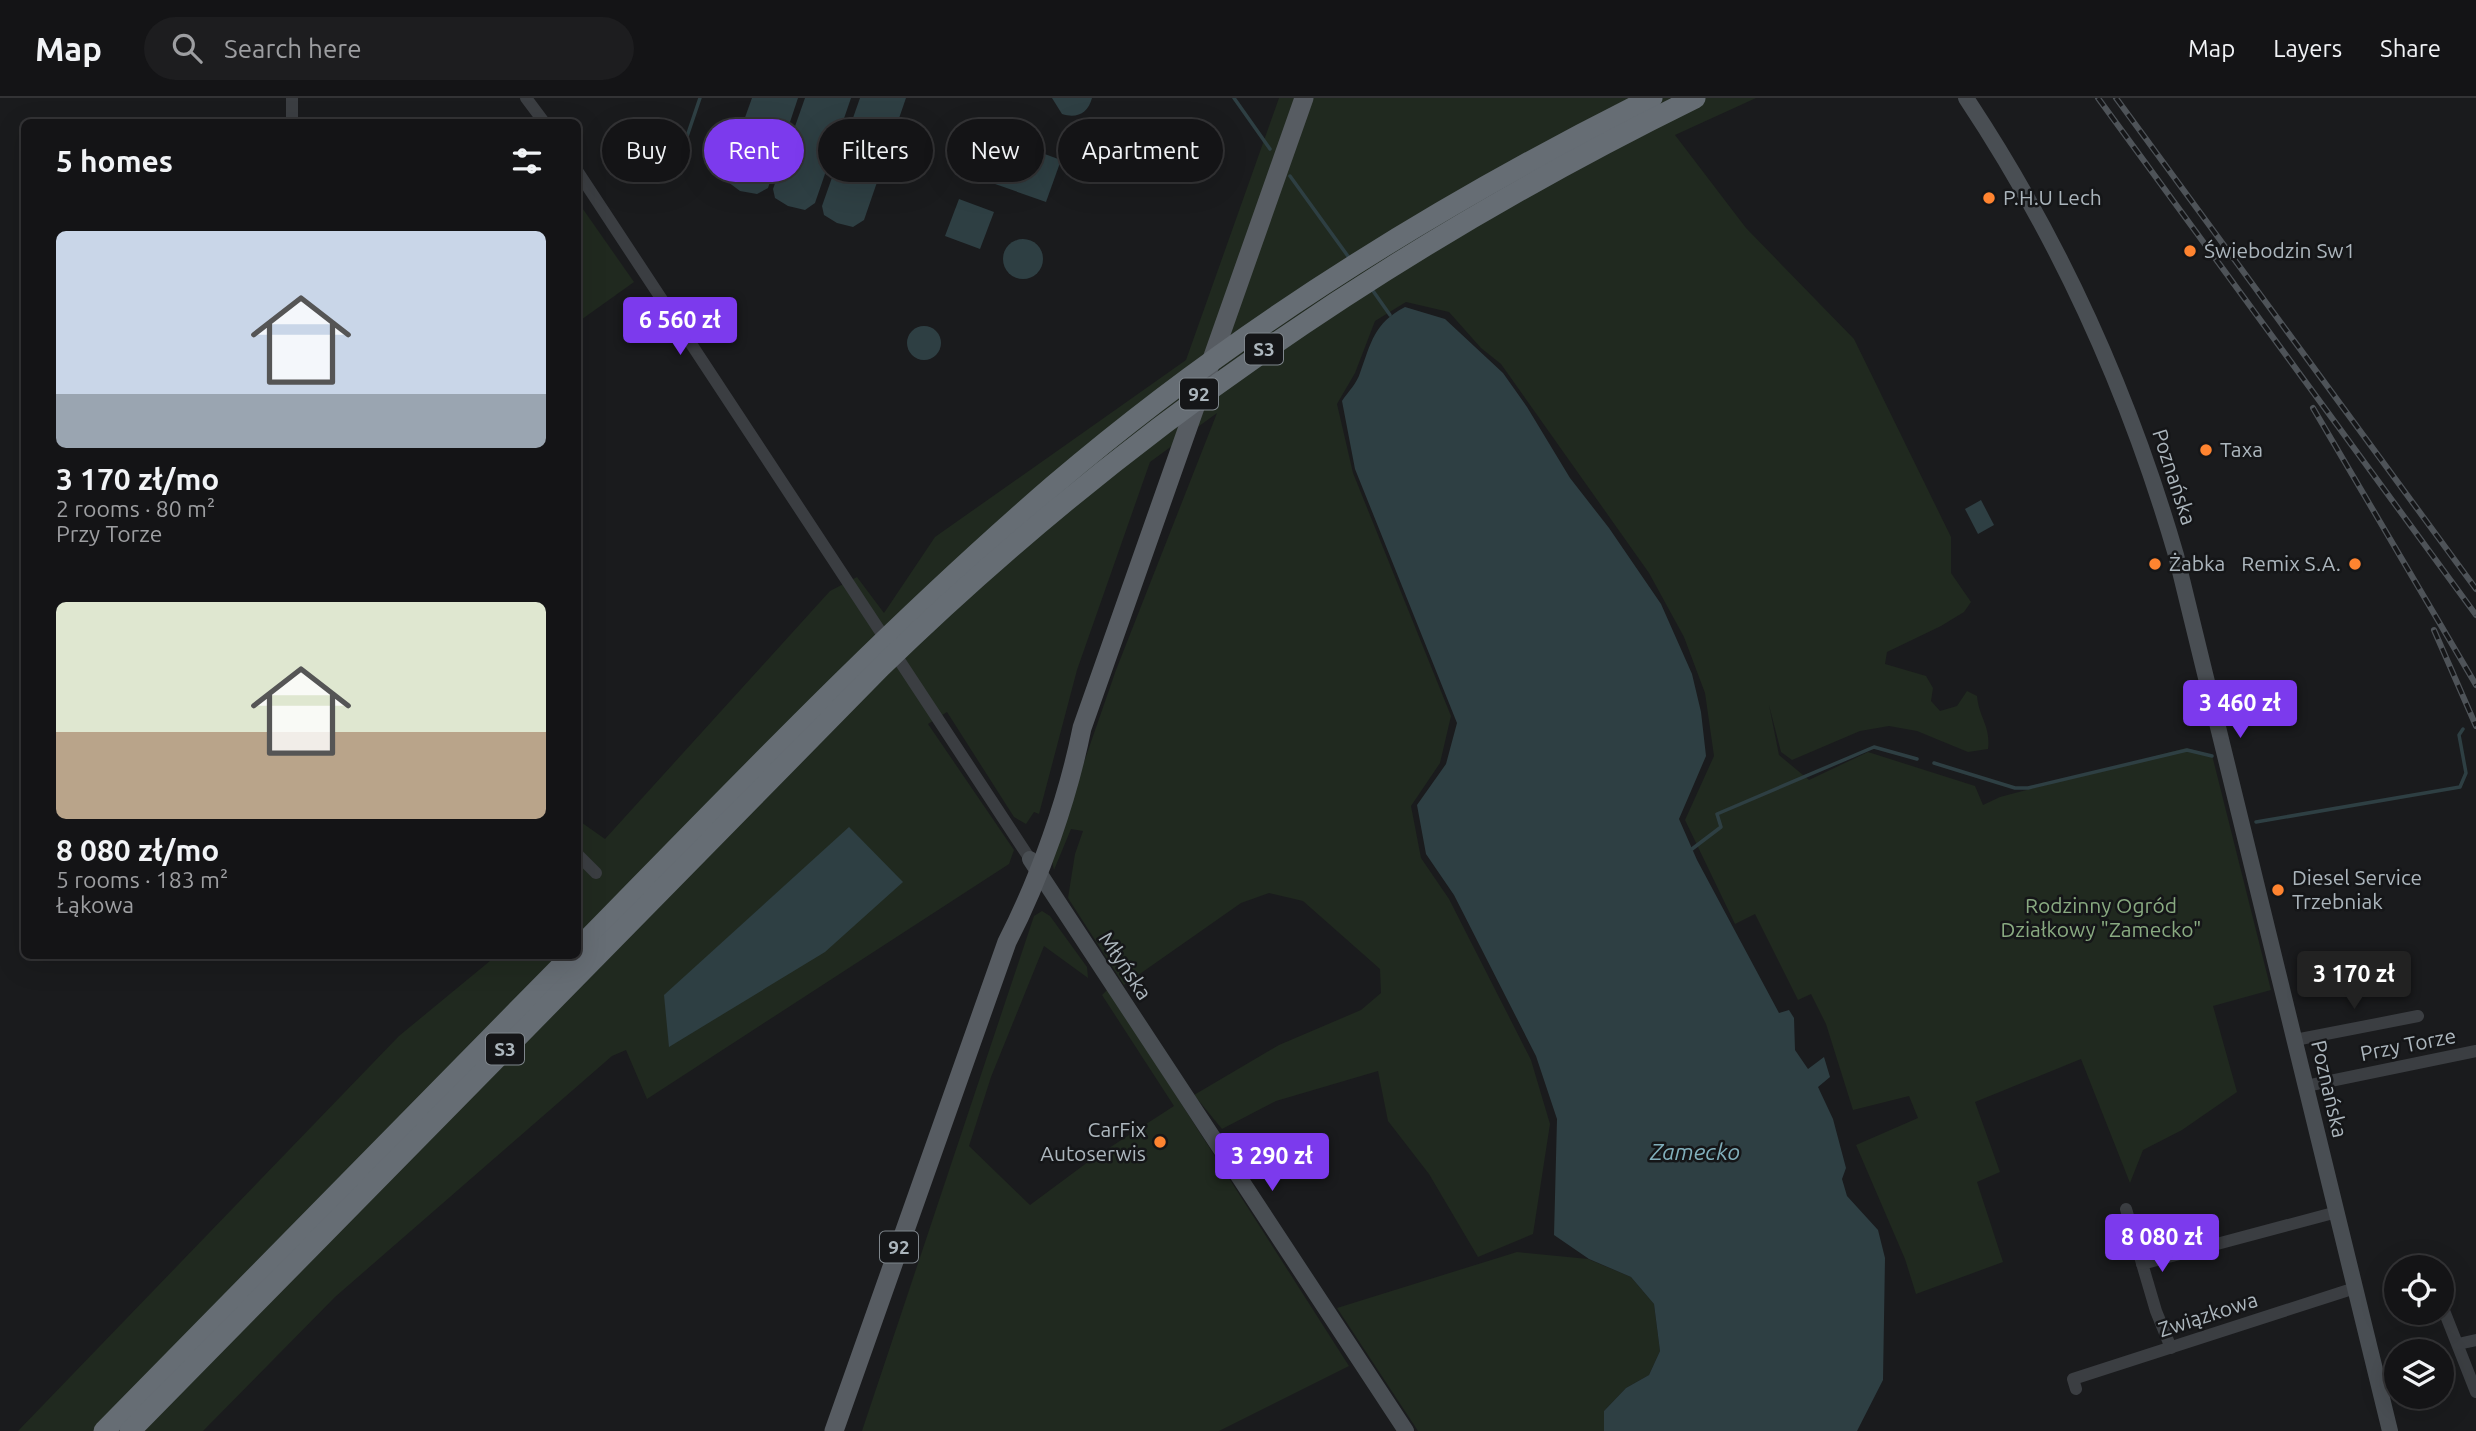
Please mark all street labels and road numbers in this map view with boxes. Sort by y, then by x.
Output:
road number: S3 [1245,333,1283,364]
road number: 92 [1180,378,1218,410]
street label: Poznańska [2148,426,2202,528]
street label: Młyńska [1095,927,1157,1004]
street label: Przy Torze [2358,1023,2458,1065]
road number: S3 [486,1034,524,1065]
street label: Poznańska [2307,1038,2353,1140]
road number: 92 [880,1232,918,1262]
street label: Związkowa [2155,1287,2260,1341]

